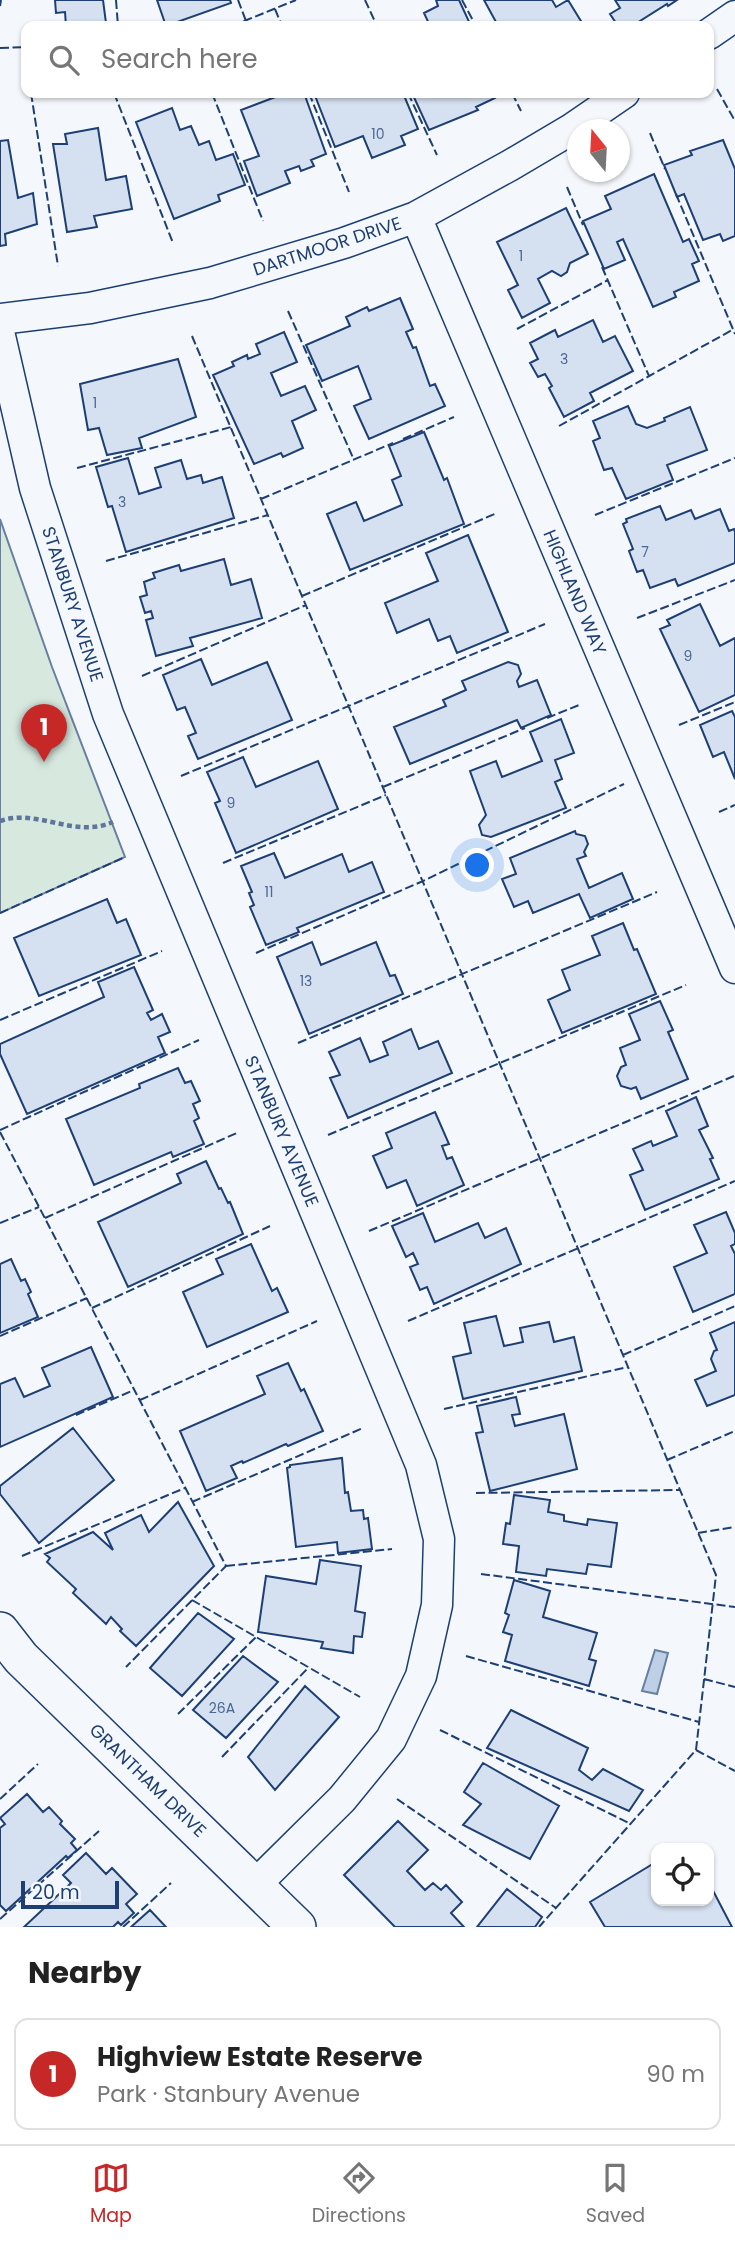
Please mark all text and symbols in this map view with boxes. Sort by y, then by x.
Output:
search box [21,21,714,98]
icon: search [45,41,83,79]
text: Search here [101,41,258,77]
north arrow [567,119,630,182]
house number: 10 [371,124,385,144]
street label: DARTMOOR DRIVE [250,210,404,282]
house number: 1 [519,246,523,266]
house number: 3 [560,349,568,369]
house number: 1 [93,393,97,413]
house number: 3 [118,492,126,512]
street label: STANBURY AVENUE [36,523,110,685]
street label: HIGHLAND WAY [537,526,613,659]
house number: 7 [641,542,649,562]
house number: 9 [684,646,692,666]
pin: 1 [21,704,67,762]
house number: 9 [227,793,235,813]
your location [460,848,494,882]
house number: 11 [265,882,273,902]
house number: 13 [300,971,312,991]
street label: STANBURY AVENUE [239,1052,325,1210]
house number: 26A [209,1698,235,1718]
street label: GRANTHAM DRIVE [84,1718,212,1842]
map controls [651,1843,714,1906]
button: locate [651,1843,714,1906]
scale bar [21,1878,119,1910]
text: 20 m [32,1879,80,1906]
text: Nearby [28,1951,142,1994]
text: Highview Estate Reserve [97,2039,423,2075]
text: 1 [49,2058,57,2090]
text: 90 m [646,2058,705,2090]
text: Park · Stanbury Avenue [97,2078,360,2110]
tab: Map [90,2159,132,2230]
tab: Directions [312,2159,406,2230]
tab: Saved [586,2159,645,2230]

